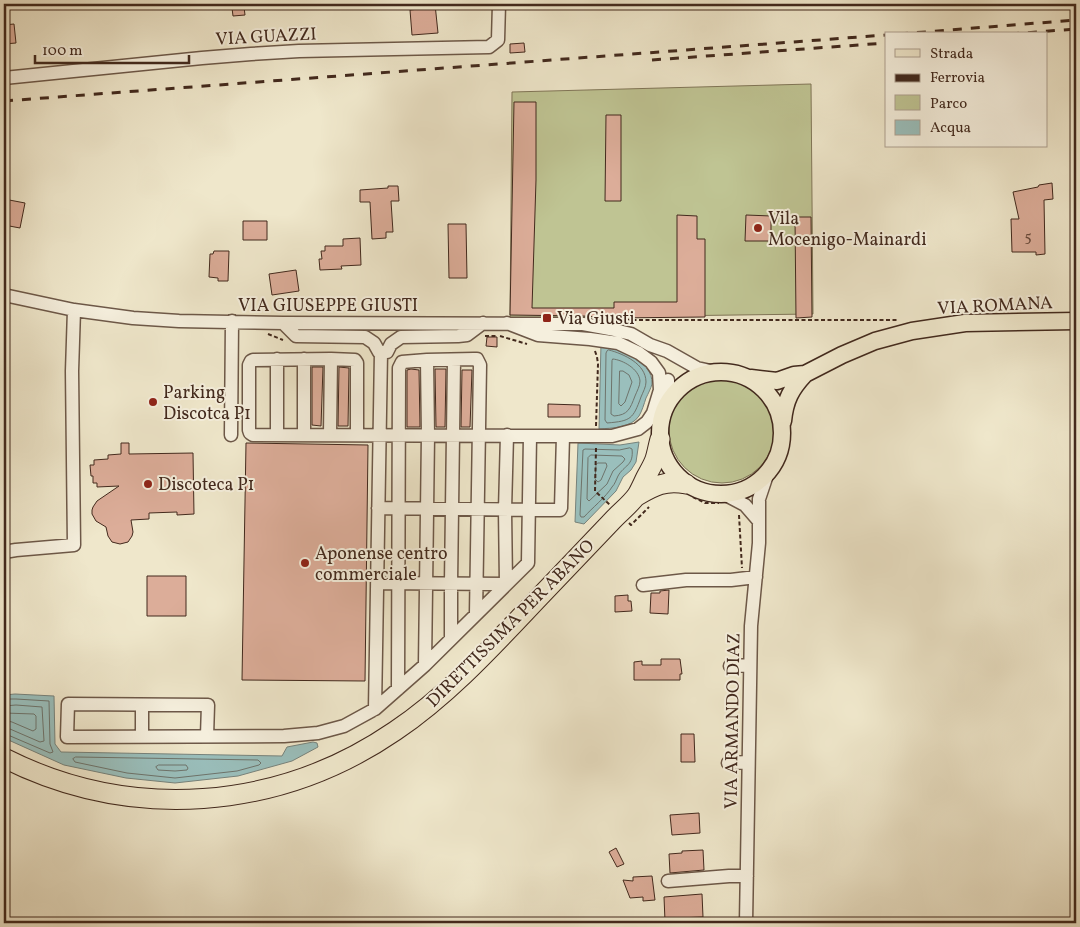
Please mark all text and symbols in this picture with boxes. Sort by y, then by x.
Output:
street label: VIA GUAZZI [215,22,317,53]
scale bar [35,32,189,64]
legend [885,32,1048,148]
text: 100 m [42,41,82,62]
text: Strada [930,44,973,65]
text: Ferrovia [930,68,985,89]
text: Parco [930,94,967,115]
text: Acqua [930,118,971,139]
place label: Vila Mocenigo-Mainardi [768,207,927,253]
marker: Vila Mocenigo-Mainardi [752,222,764,234]
house number: 5 [1024,227,1032,248]
street label: VIA ROMANA [937,291,1054,322]
street label: VIA GIUSEPPE GIUSTI [238,294,418,319]
place label: Via Giusti [557,307,635,332]
marker: Via Giusti [541,312,553,324]
place label: Parking Discotca P1 [163,381,251,427]
marker: Parking Discotca P1 [147,396,159,408]
place label: Discoteca P1 [158,473,255,498]
marker: Discoteca P1 [142,478,154,490]
street label: DIRETTISSIMA PER ABANO [422,535,601,714]
place label: Aponense centro commerciale [315,542,447,588]
marker: Aponense centro commerciale [299,557,311,569]
street label: VIA ARMANDO DIAZ [719,633,748,809]

